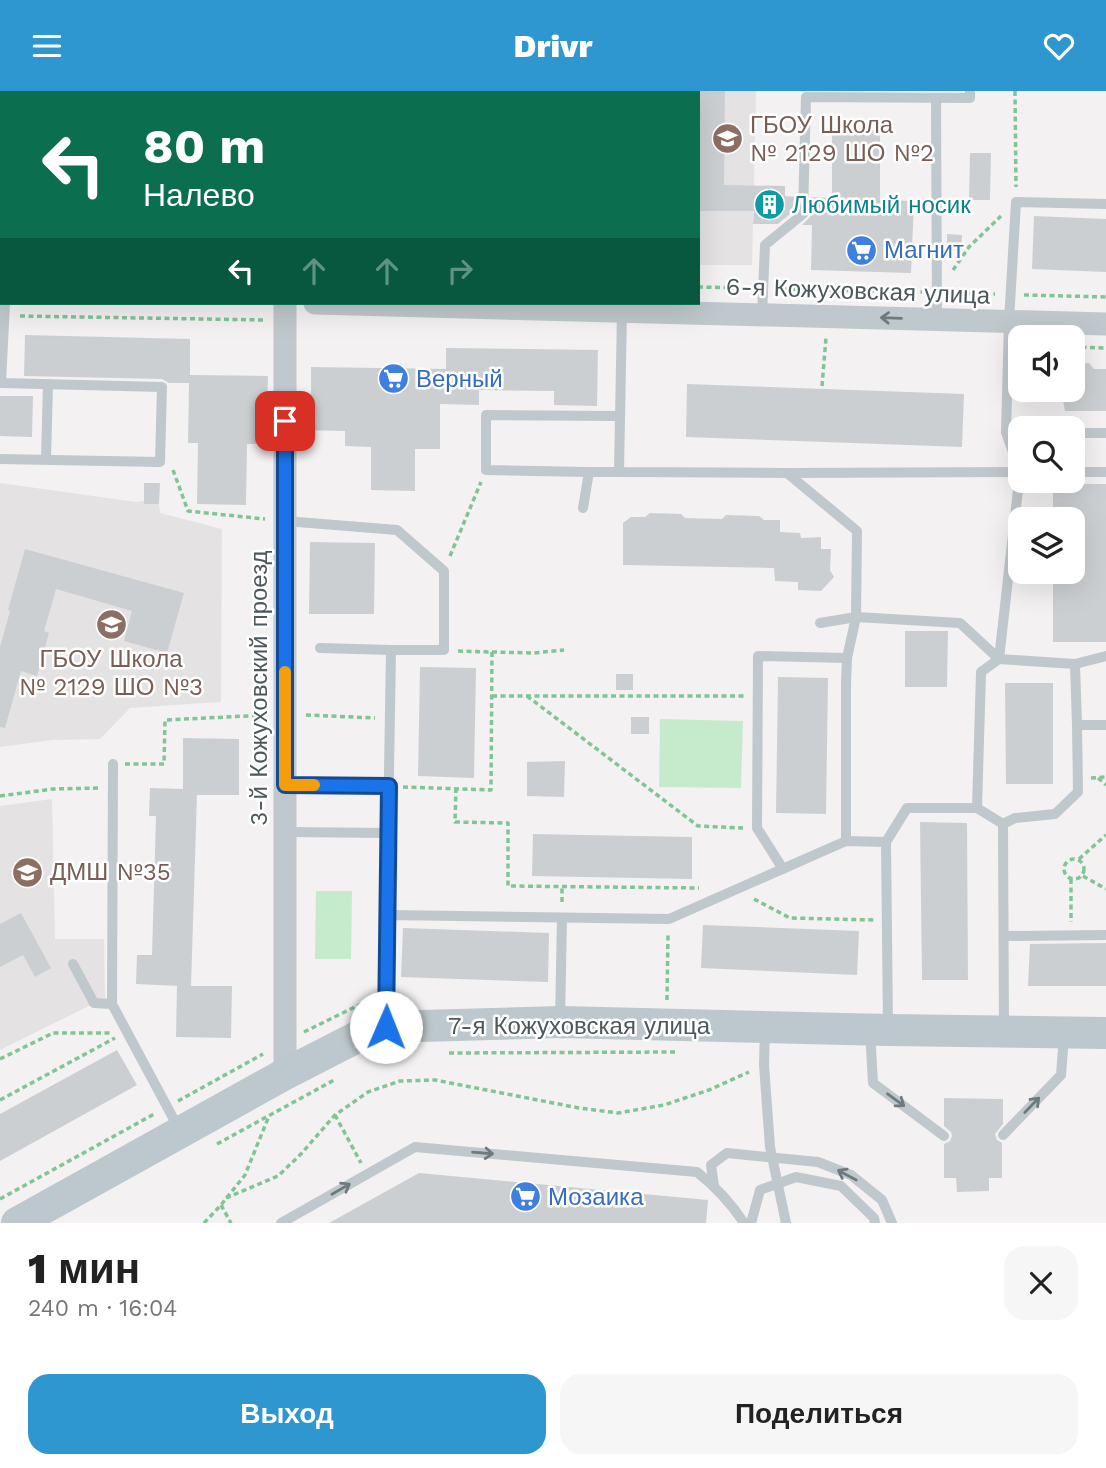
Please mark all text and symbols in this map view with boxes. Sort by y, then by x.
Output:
icon: menu [28,27,66,65]
text: Drivr [514,27,592,65]
icon: heart [1040,27,1078,65]
place label: ГБОУ Школа № 2129 ШО №2 [750,111,934,167]
text: 80 m [143,117,265,175]
icon: left [28,119,119,210]
school or university icon: ГБОУ Школа № 2129 ШО №2 [710,122,744,156]
text: Налево [143,176,255,214]
building icon: Любимый носик [752,188,786,222]
place label: Любимый носик [792,191,971,219]
supermarket icon: Магнит [844,233,878,267]
place label: Магнит [884,236,964,264]
icon: left [222,252,260,290]
icon: ahead [295,252,333,290]
icon: ahead [368,252,406,290]
icon: right [441,252,479,290]
street label: 6-я Кожуховская улица [725,272,991,310]
one-way arrow [880,312,903,325]
map controls [1008,325,1085,584]
button: sound [1008,325,1085,402]
supermarket icon: Верный [376,362,410,396]
place label: Верный [416,365,503,393]
pin [255,391,315,451]
icon: arrive [266,402,304,440]
button: search [1008,416,1085,493]
button: layers [1008,507,1085,584]
street label: 3-й Кожуховский проезд [245,550,273,826]
school or university icon: ГБОУ Школа № 2129 ШО №3 [94,608,128,642]
place label: ГБОУ Школа № 2129 ШО №3 [19,645,203,701]
school or university icon: ДМШ №35 [10,855,44,889]
place label: ДМШ №35 [50,858,171,886]
position arrow [349,990,423,1064]
street label: 7-я Кожуховская улица [448,1012,711,1040]
one-way arrow [886,1093,905,1107]
one-way arrow [1023,1097,1040,1114]
one-way arrow [471,1147,493,1160]
one-way arrow [837,1168,858,1182]
supermarket icon: Мозаика [508,1180,542,1214]
one-way arrow [330,1182,350,1196]
place label: Мозаика [548,1183,644,1211]
text: 1 мин [28,1244,140,1293]
button: close [1004,1246,1078,1320]
text: 240 m · 16:04 [28,1295,177,1322]
button: Выход [28,1374,546,1454]
button: Поделиться [560,1374,1078,1454]

